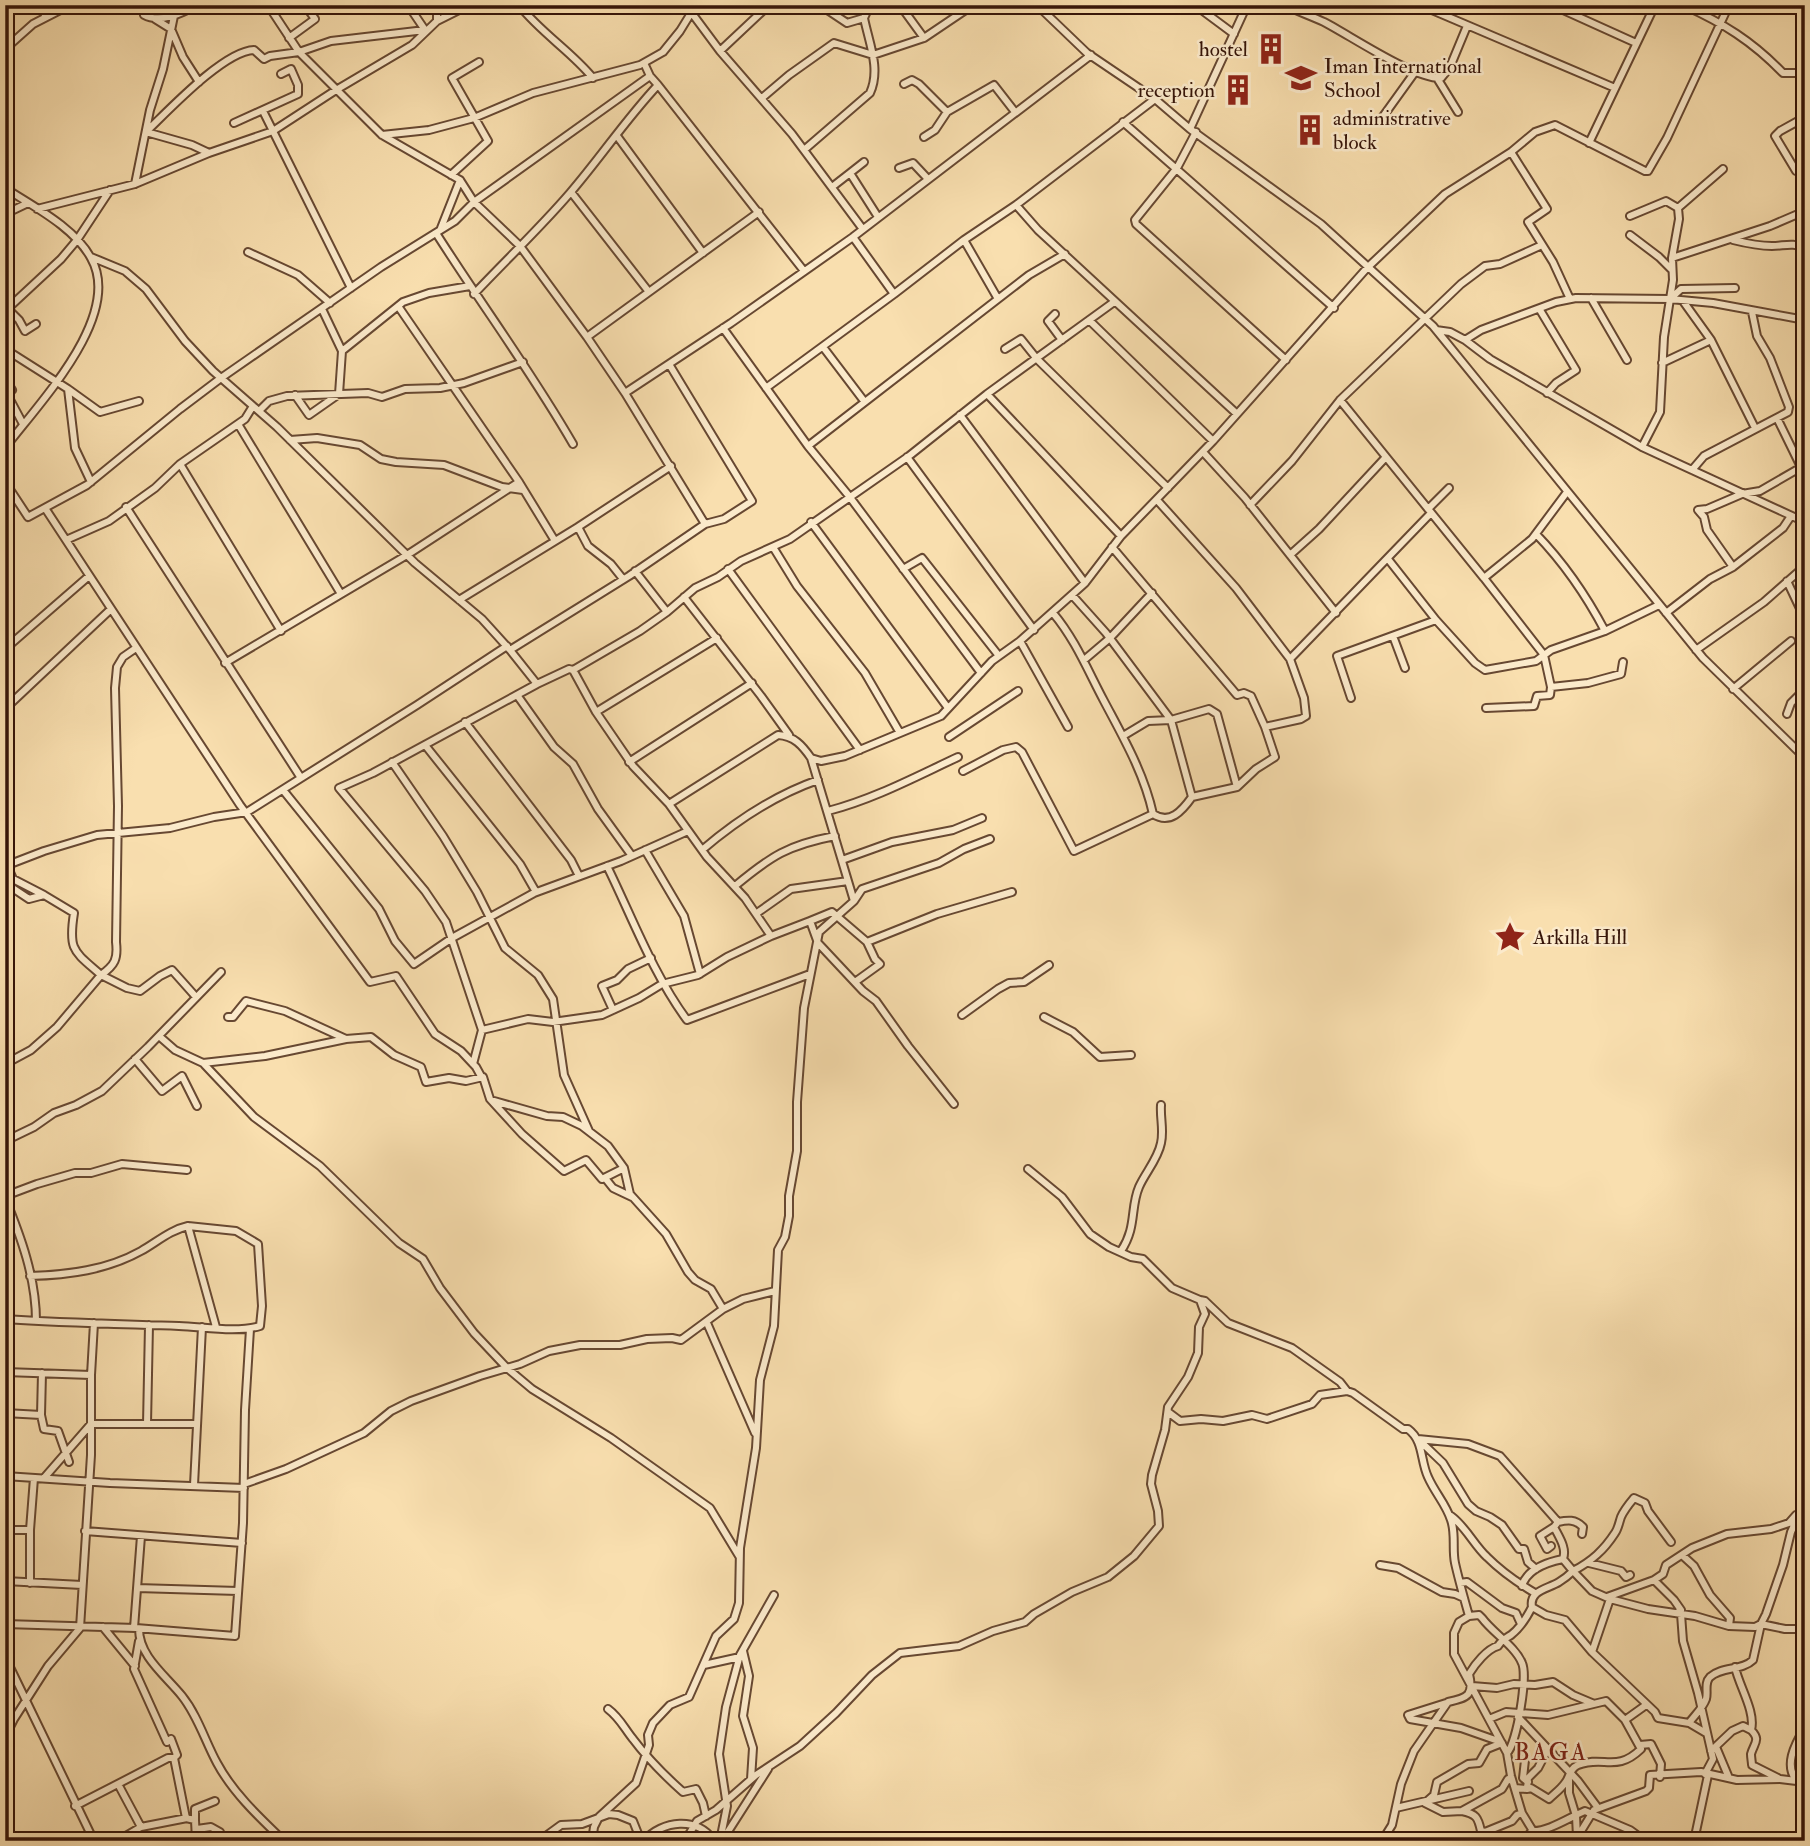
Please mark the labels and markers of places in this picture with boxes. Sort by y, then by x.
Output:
building icon: hostel [1254,32,1288,66]
place label: hostel [1199,36,1249,63]
place label: Iman International School [1324,53,1483,104]
school or university icon: Iman International School [1284,61,1318,95]
building icon: reception [1221,73,1255,107]
place label: reception [1137,77,1215,104]
place label: administrative block [1333,105,1451,156]
building icon: administrative block [1293,113,1327,147]
place icon: Arkilla Hill [1493,920,1527,954]
place label: Arkilla Hill [1532,924,1628,951]

